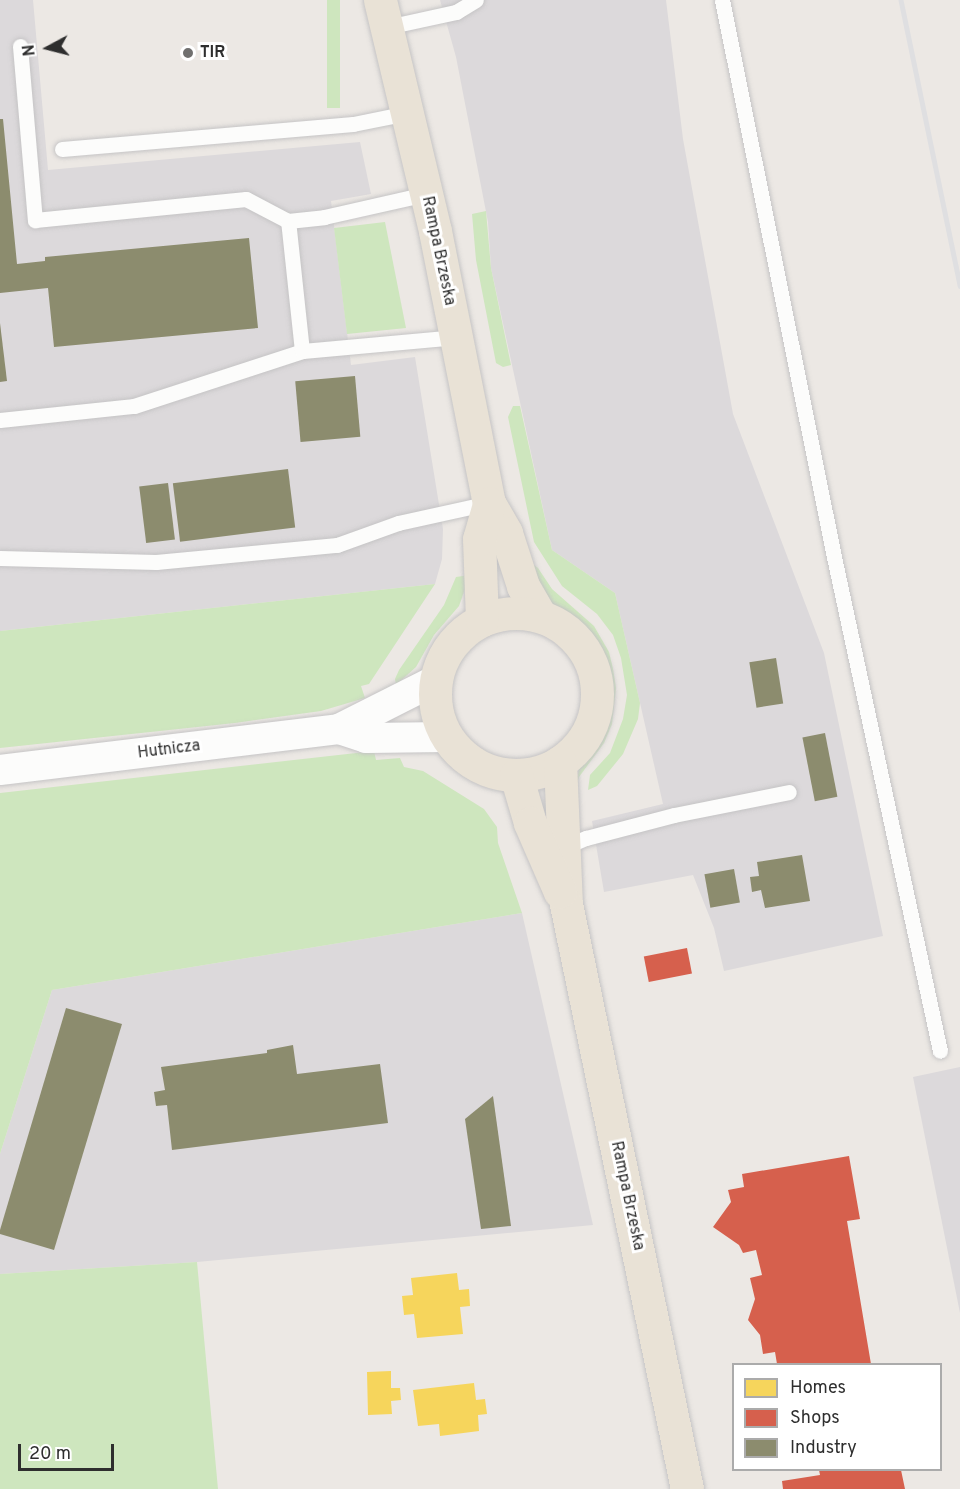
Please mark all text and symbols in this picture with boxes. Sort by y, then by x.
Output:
north arrow [18,18,78,78]
text: N [20,43,41,57]
place label: TIR [200,43,225,63]
marker: TIR [181,46,195,60]
street label: Rampa Brzeska [417,195,459,307]
street label: Hutnicza [137,737,201,763]
street label: Rampa Brzeska [606,1140,648,1252]
legend [732,1363,942,1471]
text: Homes [790,1377,846,1400]
text: Shops [790,1407,840,1430]
scale bar [21,1432,117,1470]
text: Industry [790,1437,857,1460]
text: 20 m [29,1443,71,1466]

